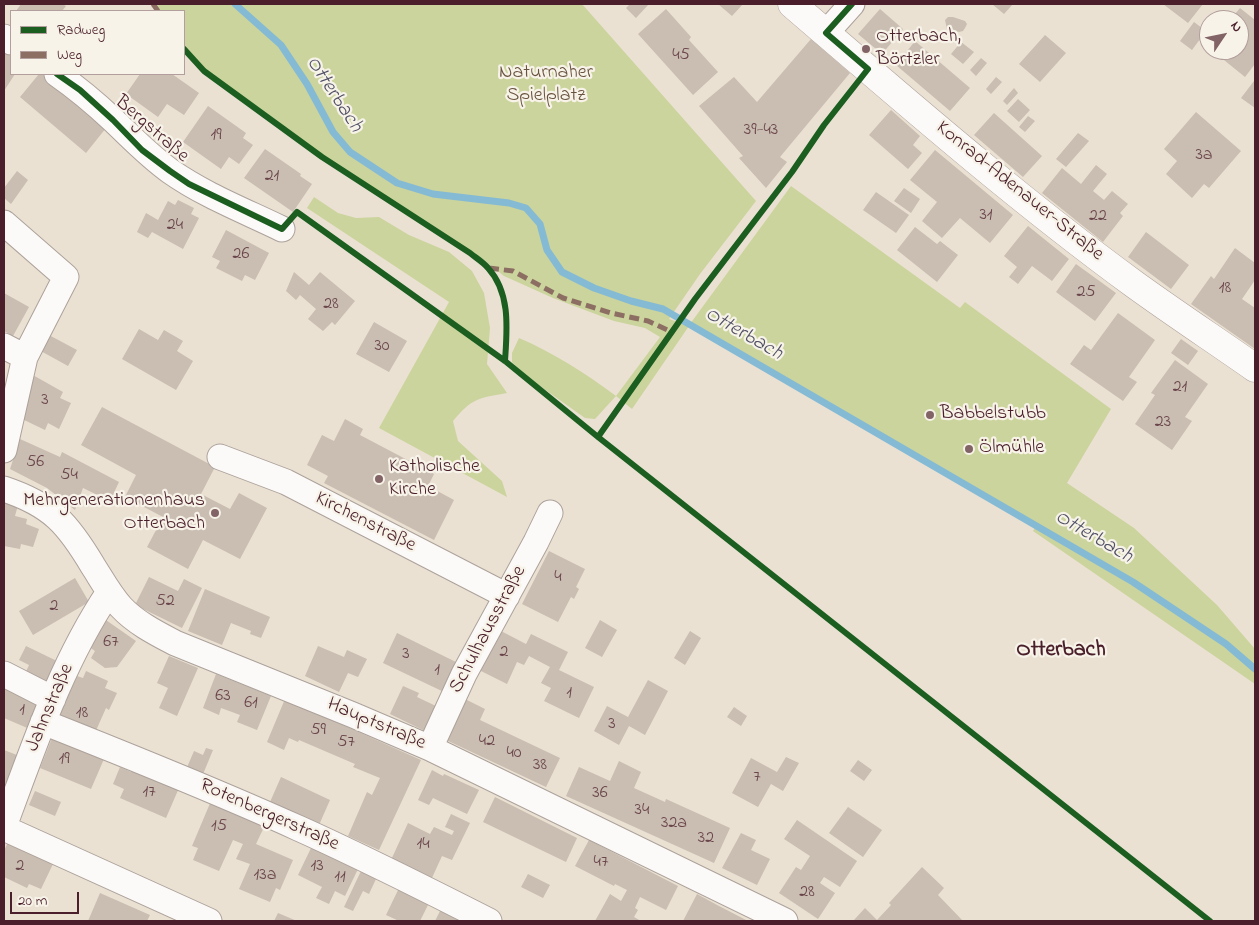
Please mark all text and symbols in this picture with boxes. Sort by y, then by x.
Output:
legend [10,10,185,75]
north arrow [1199,10,1249,60]
text: N [1225,17,1247,37]
text: Radweg [57,19,105,41]
place label: Otterbach, Börtzler [876,26,961,73]
marker: Otterbach, Börtzler [860,43,872,55]
text: Weg [57,44,82,66]
house number: 45 [672,45,690,67]
water label: Otterbach [299,52,367,138]
park label: Naturnaher Spielplatz [499,62,593,109]
street label: Bergstraße [109,91,193,169]
street label: Konrad-Adenauer-Straße [930,117,1108,267]
house number: 39-43 [744,120,778,142]
house number: 19 [210,125,222,147]
house number: 3a [1195,145,1213,167]
house number: 21 [265,166,279,188]
house number: 31 [979,205,993,227]
house number: 22 [1089,206,1107,228]
house number: 24 [167,215,183,237]
house number: 26 [233,244,249,266]
house number: 18 [1219,278,1231,300]
house number: 25 [1076,282,1096,304]
house number: 28 [323,294,339,316]
water label: Otterbach [700,303,786,367]
house number: 30 [374,336,390,358]
house number: 21 [1173,377,1187,399]
house number: 3 [41,390,49,412]
place label: Babbelstubb [940,403,1046,427]
marker: Babbelstubb [924,409,936,421]
house number: 23 [1155,412,1171,434]
place label: Ölmühle [979,437,1044,461]
marker: Ölmühle [963,443,975,455]
house number: 56 [26,452,44,474]
place label: Katholische Kirche [389,456,480,503]
house number: 54 [60,465,78,487]
marker: Katholische Kirche [373,473,385,485]
street label: Kirchenstraße [311,487,419,559]
place label: Mehrgenerationenhaus Otterbach [23,490,205,537]
water label: Otterbach [1050,506,1136,570]
marker: Mehrgenerationenhaus Otterbach [209,507,221,519]
street label: Schulhausstraße [445,562,533,698]
house number: 4 [554,567,562,589]
house number: 52 [155,591,175,613]
house number: 2 [50,596,58,618]
house number: 67 [103,632,119,654]
district label: Otterbach [1016,638,1106,664]
house number: 2 [500,642,508,664]
house number: 3 [402,644,410,666]
street label: Jahnstraße [22,660,80,756]
house number: 1 [434,660,440,682]
house number: 1 [566,683,572,705]
house number: 63 [215,686,231,708]
house number: 61 [244,693,258,715]
street label: Hauptstraße [323,693,429,757]
house number: 1 [19,700,25,722]
house number: 18 [76,703,88,725]
house number: 3 [608,714,616,736]
house number: 59 [310,720,326,742]
house number: 42 [479,731,495,753]
house number: 57 [337,732,355,754]
house number: 40 [506,743,522,765]
house number: 19 [58,749,70,771]
house number: 38 [533,755,547,777]
house number: 7 [753,767,761,789]
street label: Rotenbergerstraße [196,774,342,858]
house number: 17 [142,782,156,804]
house number: 36 [592,783,608,805]
house number: 34 [635,800,649,822]
house number: 32a [661,813,687,835]
house number: 15 [211,816,227,838]
house number: 32 [698,828,714,850]
house number: 14 [416,834,430,856]
house number: 47 [594,852,608,874]
house number: 2 [16,856,24,878]
house number: 13 [310,856,324,878]
house number: 13a [254,865,276,887]
house number: 11 [334,867,346,889]
scale bar [12,882,81,914]
house number: 28 [799,882,815,904]
text: 20 m [18,890,47,912]

